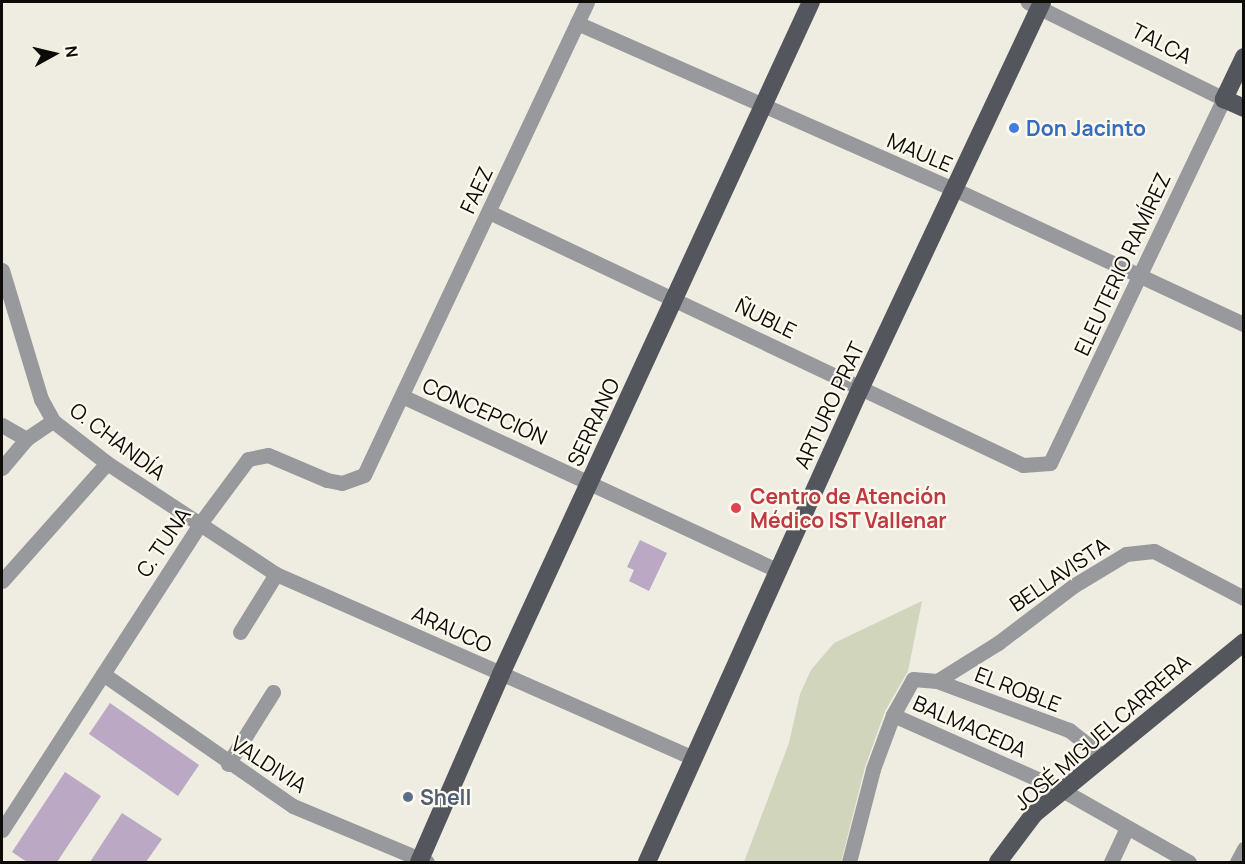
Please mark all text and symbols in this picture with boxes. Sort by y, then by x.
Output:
street label: TALCA [1128,17,1196,69]
north arrow [24,24,84,84]
text: N [60,44,84,59]
place label: Don Jacinto [1026,115,1146,141]
marker: Don Jacinto [1007,121,1021,135]
street label: MAULE [884,127,956,177]
street label: FAEZ [454,163,498,217]
street label: ELEUTERIO RAMÍREZ [1069,169,1175,359]
street label: ÑUBLE [731,292,801,344]
street label: ARTURO PRAT [789,338,869,472]
street label: CONCEPCIÓN [419,372,551,450]
street label: SERRANO [562,374,624,470]
street label: O. CHANDÍA [65,397,171,485]
place label: Centro de Atención Médico IST Vallenar [750,483,947,533]
marker: Centro de Atención Médico IST Vallenar [727,499,745,517]
street label: C. TUNA [131,502,195,582]
street label: BELLAVISTA [1005,532,1113,616]
street label: ARAUCO [408,600,496,658]
street label: JOSÉ MIGUEL CARRERA [1008,648,1196,816]
street label: EL ROBLE [971,661,1065,717]
street label: BALMACEDA [909,690,1031,762]
street label: VALDIVIA [226,730,312,798]
place label: Shell [420,784,471,810]
marker: Shell [401,790,415,804]

